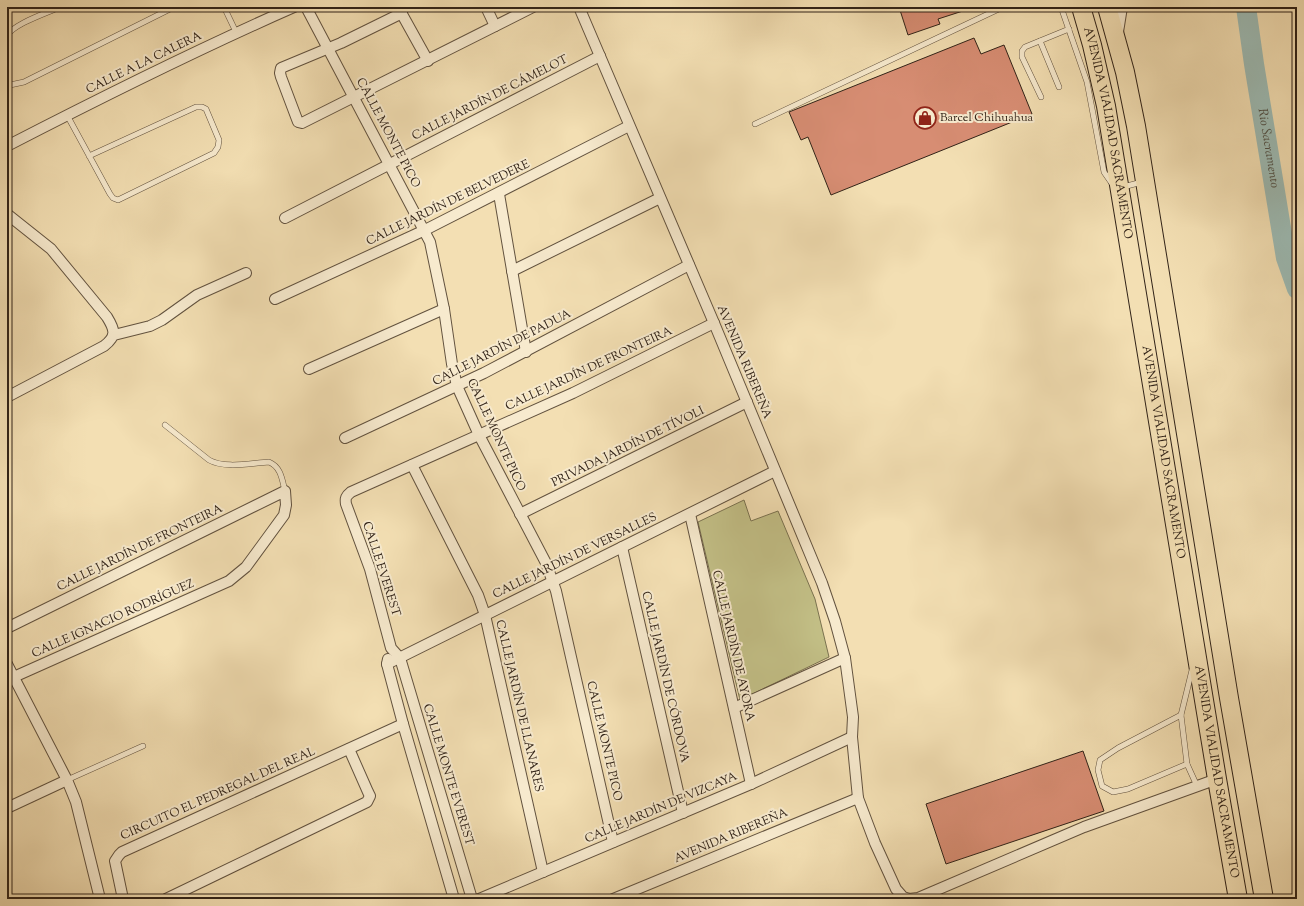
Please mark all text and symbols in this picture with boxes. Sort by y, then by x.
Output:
street label: AVENIDA VIALIDAD SACRAMENTO [1078,25,1137,240]
street label: CALLE A LA CALERA [83,27,205,99]
street label: CALLE JARDÍN DE CÁMELOT [409,50,572,145]
street label: CALLE MONTE PICO [351,75,425,191]
shop icon: Barcel Chihuahua [912,105,938,131]
water label: Rio Sacramento [1252,107,1283,190]
place label: Barcel Chihuahua [940,109,1034,127]
street label: CALLE JARDÍN DE BELVEDERE [363,155,534,251]
street label: AVENIDA RIBEREÑA [712,302,776,422]
street label: CALLE JARDÍN DE PADUA [429,305,575,391]
street label: CALLE JARDÍN DE FRONTEIRA [503,322,676,416]
street label: AVENIDA VIALIDAD SACRAMENTO [1137,344,1190,560]
street label: CALLE MONTE PICO [462,376,530,494]
street label: PRIVADA JARDÍN DE TÍVOLI [548,402,708,492]
street label: CALLE JARDÍN DE FRONTEIRA [54,500,226,596]
street label: CALLE JARDÍN DE VERSALLES [490,508,660,604]
street label: CALLE EVEREST [357,519,405,619]
street label: CALLE JARDÍN DE AYORA [707,569,759,724]
street label: CALLE IGNACIO RODRÍGUEZ [29,575,197,663]
street label: CALLE JARDÍN DE CÓRDOVA [636,589,694,765]
street label: CALLE JARDÍN DE LLANARES [490,618,548,794]
street label: AVENIDA VIALIDAD SACRAMENTO [1189,664,1243,880]
street label: CALLE MONTE PICO [581,679,627,803]
street label: CALLE MONTE EVEREST [418,702,478,849]
street label: CIRCUITO EL PEDREGAL DEL REAL [118,743,318,845]
street label: CALLE JARDÍN DE VIZCAYA [582,768,740,848]
street label: AVENIDA RIBEREÑA [671,804,791,868]

